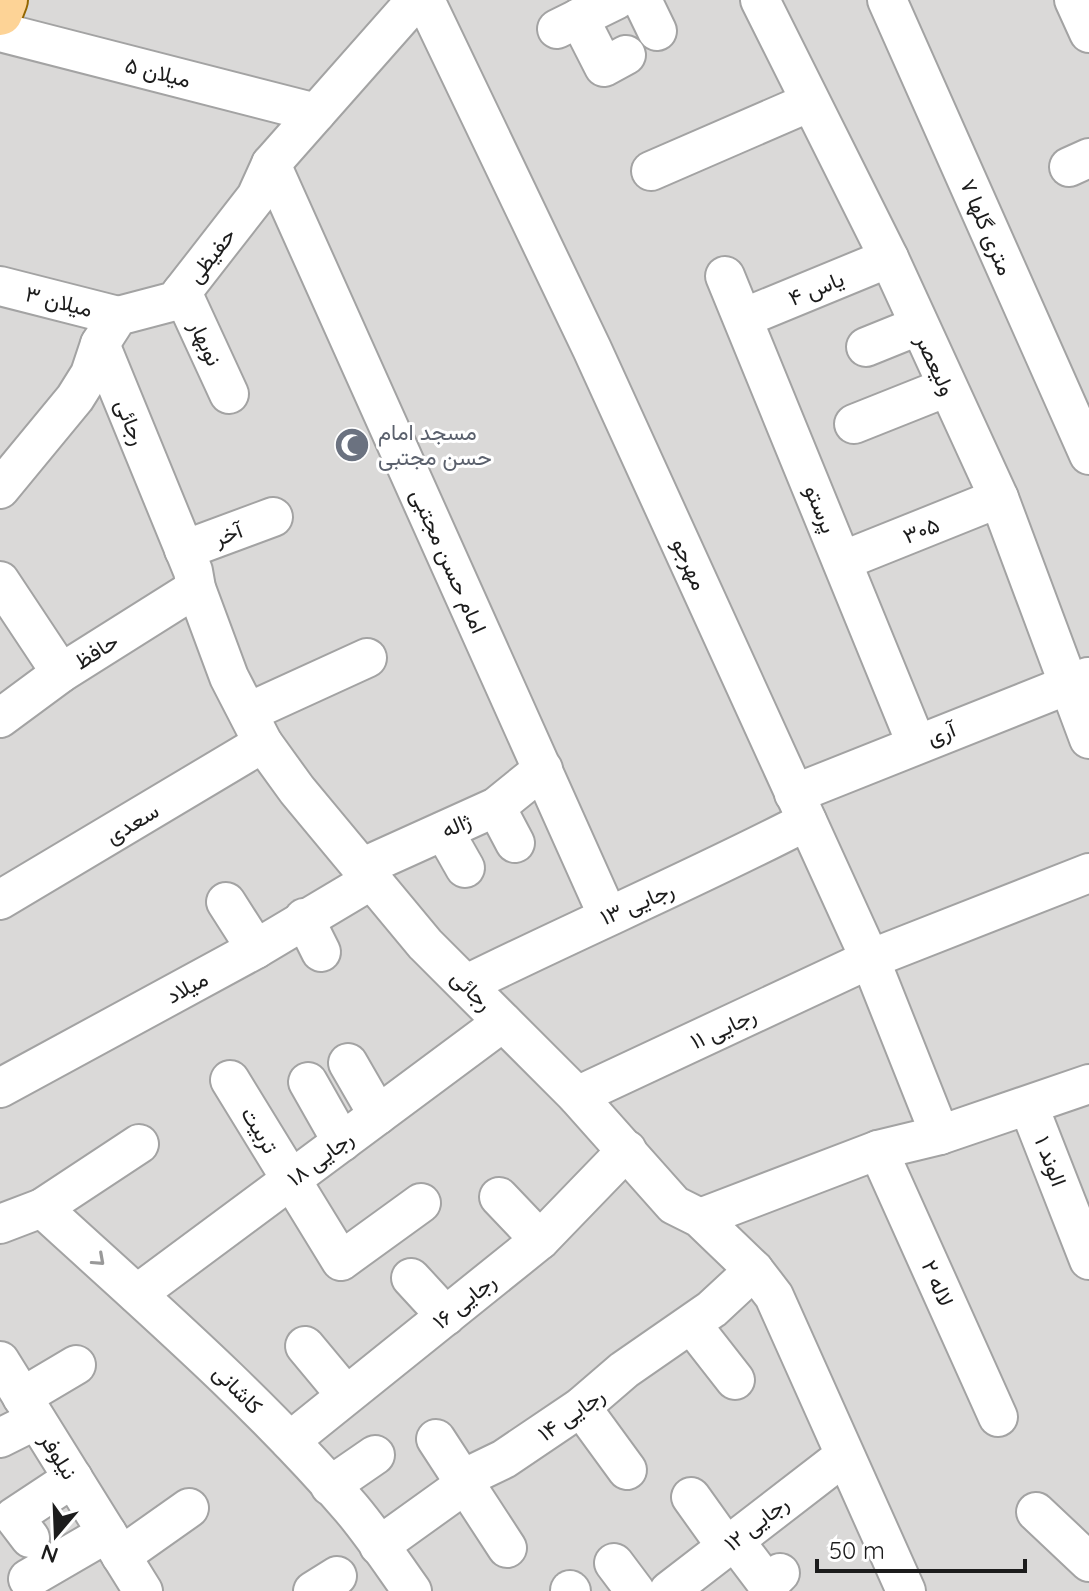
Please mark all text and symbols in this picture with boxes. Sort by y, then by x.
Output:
street label: میلان ۵ [122,50,194,94]
street label: ۷ متری گلها [954,175,1020,279]
street label: حفیظی [181,222,241,288]
street label: یاس ۴ [784,264,848,312]
street label: میلان ۳ [22,279,96,323]
street label: نوبهار [183,315,229,370]
street label: ولیعصر [909,329,962,400]
street label: رجائی [109,395,153,449]
place label: مسجد امام حسن مجتبی [378,418,492,471]
mosque icon: مسجد امام حسن مجتبی [333,426,371,464]
street label: پرستو [798,481,843,538]
street label: امام حسن مجتبی [404,484,493,638]
street label: ۳۰۵ [899,510,943,550]
street label: آخر [209,515,248,553]
street label: مهرجو [666,534,714,594]
street label: حافظ [68,627,124,675]
street label: آری [923,714,961,751]
street label: سعدی [100,796,164,850]
street label: ژاله [437,806,476,844]
street label: رجایی ۱۳ [596,875,678,931]
street label: رجائی [445,963,499,1017]
street label: میلاد [161,964,213,1010]
street label: رجایی ۱۱ [686,1001,760,1055]
street label: تربیت [235,1102,285,1159]
street label: رجایی ۱۸ [281,1124,359,1192]
street label: الوند ۱ [1029,1132,1073,1190]
one-way arrow [90,1251,105,1265]
street label: لاله ۲ [915,1255,961,1311]
street label: رجایی ۱۶ [427,1267,501,1335]
street label: کاشانی [207,1358,269,1420]
street label: رجایی ۱۴ [532,1381,610,1447]
street label: نیلوفر [33,1427,84,1484]
street label: رجایی ۱۲ [718,1489,794,1557]
north arrow [16,1495,96,1575]
scale bar [817,1523,1025,1573]
text: 50 m [829,1535,885,1565]
text: N [37,1538,62,1570]

